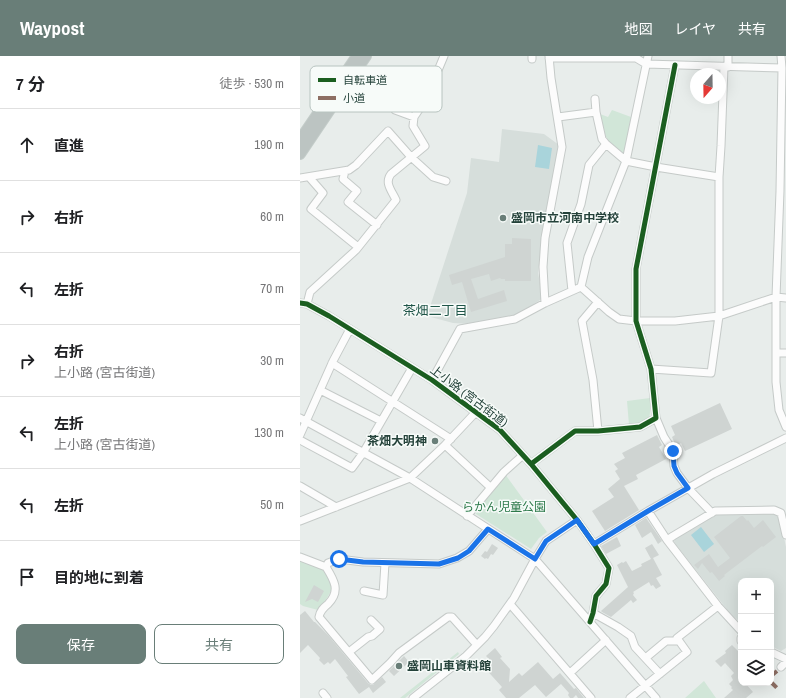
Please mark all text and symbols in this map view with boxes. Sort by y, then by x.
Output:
text: Waypost [20,15,84,41]
text: 地図 [624,20,652,38]
text: レイヤ [674,20,716,38]
text: 共有 [738,20,766,38]
legend [310,66,442,112]
north arrow [690,68,726,104]
text: 7 分 [16,72,45,95]
text: 自転車道 [343,73,387,87]
text: 徒歩 · 530 m [219,75,284,92]
text: 小道 [343,91,365,105]
icon: ahead [16,134,38,156]
text: 直進 [54,135,84,156]
text: 190 m [254,136,284,153]
icon: right [16,206,38,228]
text: 右折 [54,207,84,228]
text: 60 m [260,208,284,225]
place label: 盛岡市立河南中学校 [511,210,619,226]
marker: 盛岡市立河南中学校 [498,213,508,223]
icon: left [16,278,38,300]
text: 左折 [54,279,84,300]
text: 70 m [260,280,284,297]
district label: 茶畑二丁目 [402,302,468,319]
text: 右折 [54,341,84,362]
icon: right [16,350,38,372]
text: 30 m [260,352,284,369]
street label: 上小路 (宮古街道) [427,362,511,430]
text: 上小路 (宮古街道) [54,364,155,381]
text: 左折 [54,413,84,434]
icon: left [16,422,38,444]
text: 130 m [254,424,284,441]
place label: 茶畑大明神 [367,433,427,449]
text: 上小路 (宮古街道) [54,436,155,453]
marker: 茶畑大明神 [430,436,440,446]
route end [664,442,682,460]
icon: left [16,494,38,516]
text: 左折 [54,495,84,516]
text: 50 m [260,496,284,513]
park label: らかん児童公園 [462,499,546,515]
route start [330,550,348,568]
icon: arrive [16,566,38,588]
text: 目的地に到着 [54,567,144,588]
map controls [738,578,774,686]
button: + [738,578,774,614]
button: − [738,614,774,650]
button: 保存 [16,624,146,664]
button: 共有 [154,624,284,664]
button: layers [738,650,774,686]
place label: 盛岡山車資料館 [407,658,491,674]
marker: 盛岡山車資料館 [394,661,404,671]

